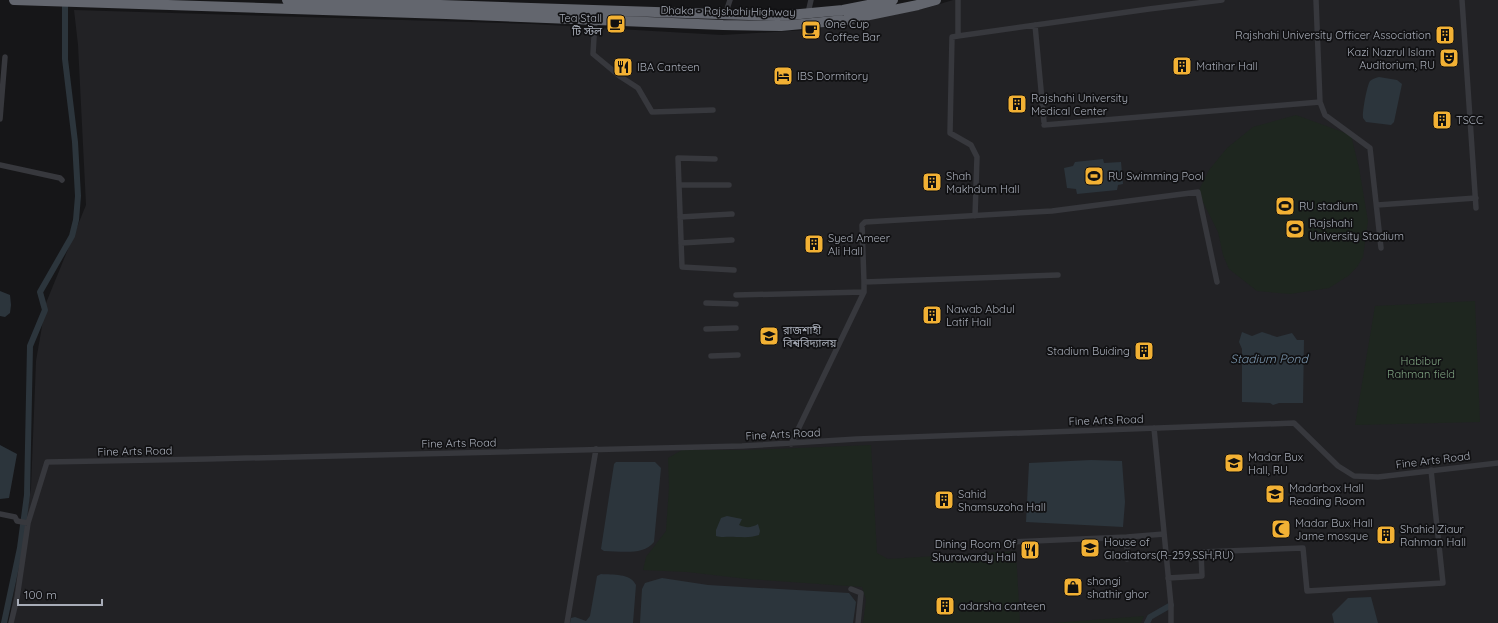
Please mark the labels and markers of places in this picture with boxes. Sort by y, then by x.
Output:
place label: Tea Stall টি স্টল [559,11,603,38]
cafe icon: Tea Stall টি স্টল [605,13,627,35]
place label: One Cup Coffee Bar [825,17,881,44]
cafe icon: One Cup Coffee Bar [800,19,822,41]
building icon: Rajshahi University Officer Association [1434,24,1456,46]
place label: Rajshahi University Officer Association [1235,28,1431,42]
place label: Kazi Nazrul Islam Auditorium, RU [1347,45,1435,72]
theatre icon: Kazi Nazrul Islam Auditorium, RU [1438,47,1460,69]
building icon: Matihar Hall [1171,55,1193,77]
restaurant icon: IBA Canteen [612,56,634,78]
place label: Matihar Hall [1196,59,1258,73]
place label: IBA Canteen [637,60,700,74]
hotel icon: IBS Dormitory [772,65,794,87]
place label: IBS Dormitory [797,69,868,83]
place label: Rajshahi University Medical Center [1031,91,1128,118]
building icon: Rajshahi University Medical Center [1006,93,1028,115]
building icon: TSCC [1431,109,1453,131]
place label: TSCC [1456,113,1483,127]
sports icon: RU Swimming Pool [1083,165,1105,187]
place label: Shah Makhdum Hall [946,169,1020,196]
place label: RU Swimming Pool [1108,169,1204,183]
building icon: Shah Makhdum Hall [921,171,943,193]
sports icon: RU stadium [1274,195,1296,217]
place label: RU stadium [1299,199,1358,213]
place label: Rajshahi University Stadium [1309,216,1404,243]
sports icon: Rajshahi University Stadium [1284,218,1306,240]
place label: Syed Ameer Ali Hall [828,231,891,258]
building icon: Syed Ameer Ali Hall [803,233,825,255]
place label: Nawab Abdul Latif Hall [946,302,1015,329]
building icon: Nawab Abdul Latif Hall [921,304,943,326]
place label: রাজশাহী বিশ্ববিদ্যালয় [782,323,836,350]
school or university icon: রাজশাহী বিশ্ববিদ্যালয় [758,325,780,347]
building icon: Stadium Buiding [1133,340,1155,362]
place label: Stadium Buiding [1047,344,1130,358]
place label: Madar Bux Hall, RU [1248,450,1303,477]
school or university icon: Madar Bux Hall, RU [1223,452,1245,474]
place label: Madarbox Hall Reading Room [1289,481,1365,508]
school or university icon: Madarbox Hall Reading Room [1264,483,1286,505]
place label: Sahid Shamsuzoha Hall [958,487,1046,514]
building icon: Sahid Shamsuzoha Hall [933,489,955,511]
place label: Madar Bux Hall Jame mosque [1295,516,1373,543]
mosque icon: Madar Bux Hall Jame mosque [1270,518,1292,540]
place label: Shahid Ziaur Rahman Hall [1400,522,1466,549]
building icon: Shahid Ziaur Rahman Hall [1375,524,1397,546]
place label: House of Gladiators(R-259,SSH,RU) [1104,535,1234,562]
place label: Dining Room Of Shurawardy Hall [932,537,1016,564]
school or university icon: House of Gladiators(R-259,SSH,RU) [1079,537,1101,559]
restaurant icon: Dining Room Of Shurawardy Hall [1019,539,1041,561]
place label: shongi shathir ghor [1087,574,1149,601]
shop icon: shongi shathir ghor [1062,576,1084,598]
building icon: adarsha canteen [934,595,956,617]
place label: adarsha canteen [959,599,1046,613]

